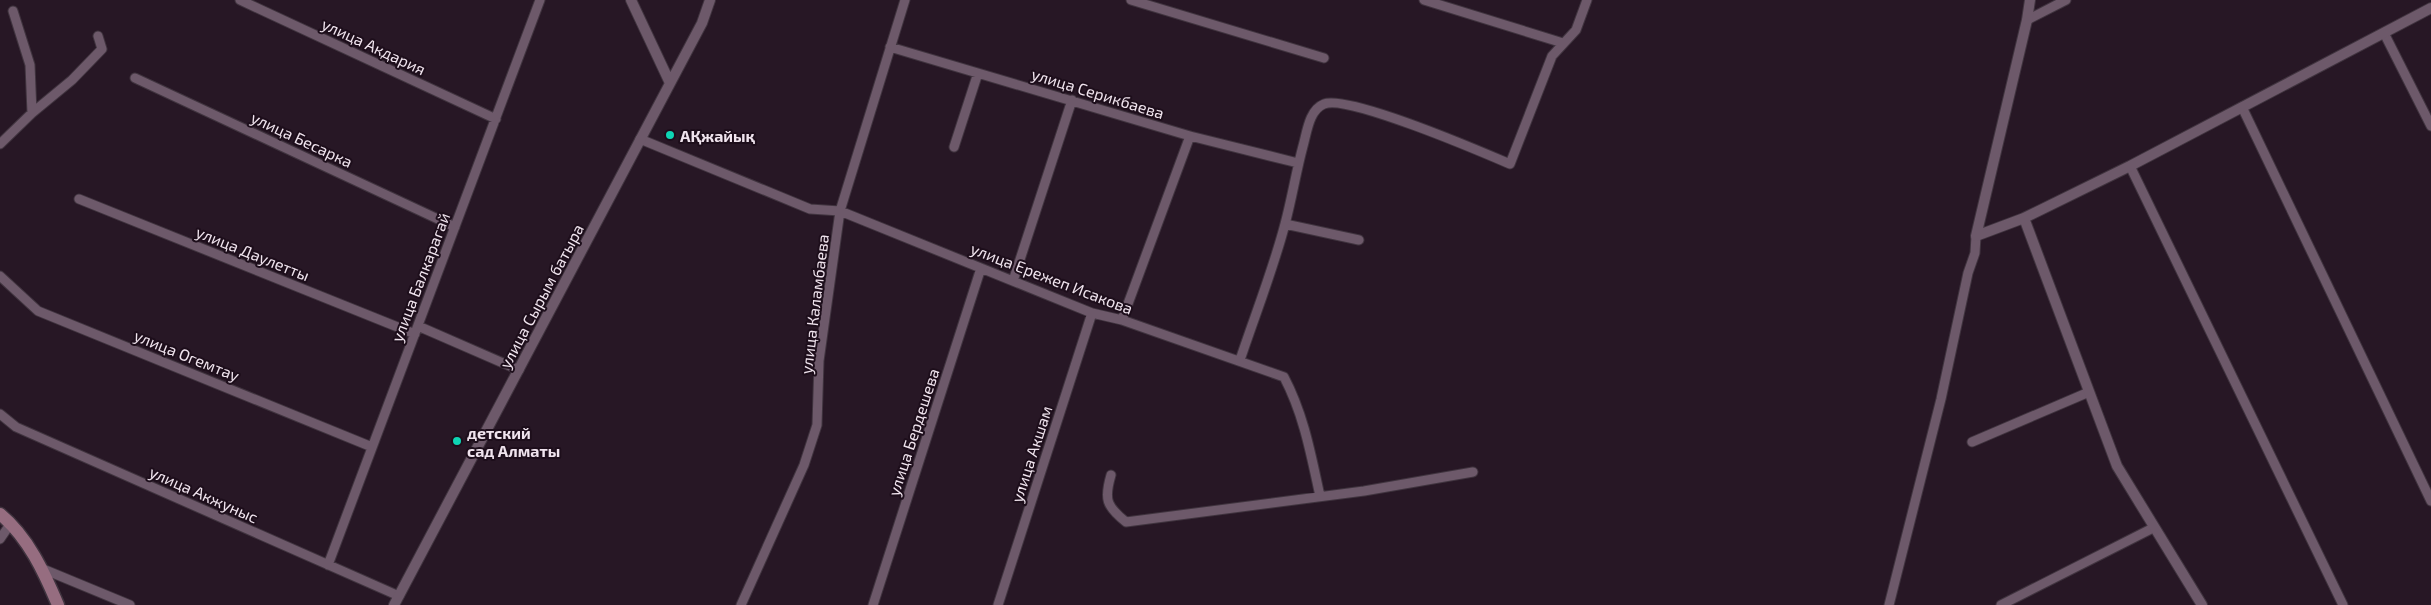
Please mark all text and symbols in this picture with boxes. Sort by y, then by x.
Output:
street label: улица Акдария [319,14,429,79]
street label: улица Серикбаева [1029,64,1167,123]
street label: улица Бесарка [248,107,356,172]
place label: АҚжайық [680,126,756,145]
marker: АҚжайық [664,129,676,141]
street label: улица Балкарагай [387,210,454,345]
street label: улица Сырым батыра [495,221,588,372]
street label: улица Даулетты [193,222,313,285]
street label: улица Каламбаева [796,233,833,375]
street label: улица Ережеп Исакова [968,238,1136,319]
street label: улица Огемтау [131,325,243,386]
street label: улица Бердешева [883,366,944,498]
street label: улица Акшам [1006,403,1057,505]
place label: детский сад Алматы [467,423,560,460]
marker: детский сад Алматы [451,435,463,447]
street label: улица Акжуныс [146,462,261,527]

